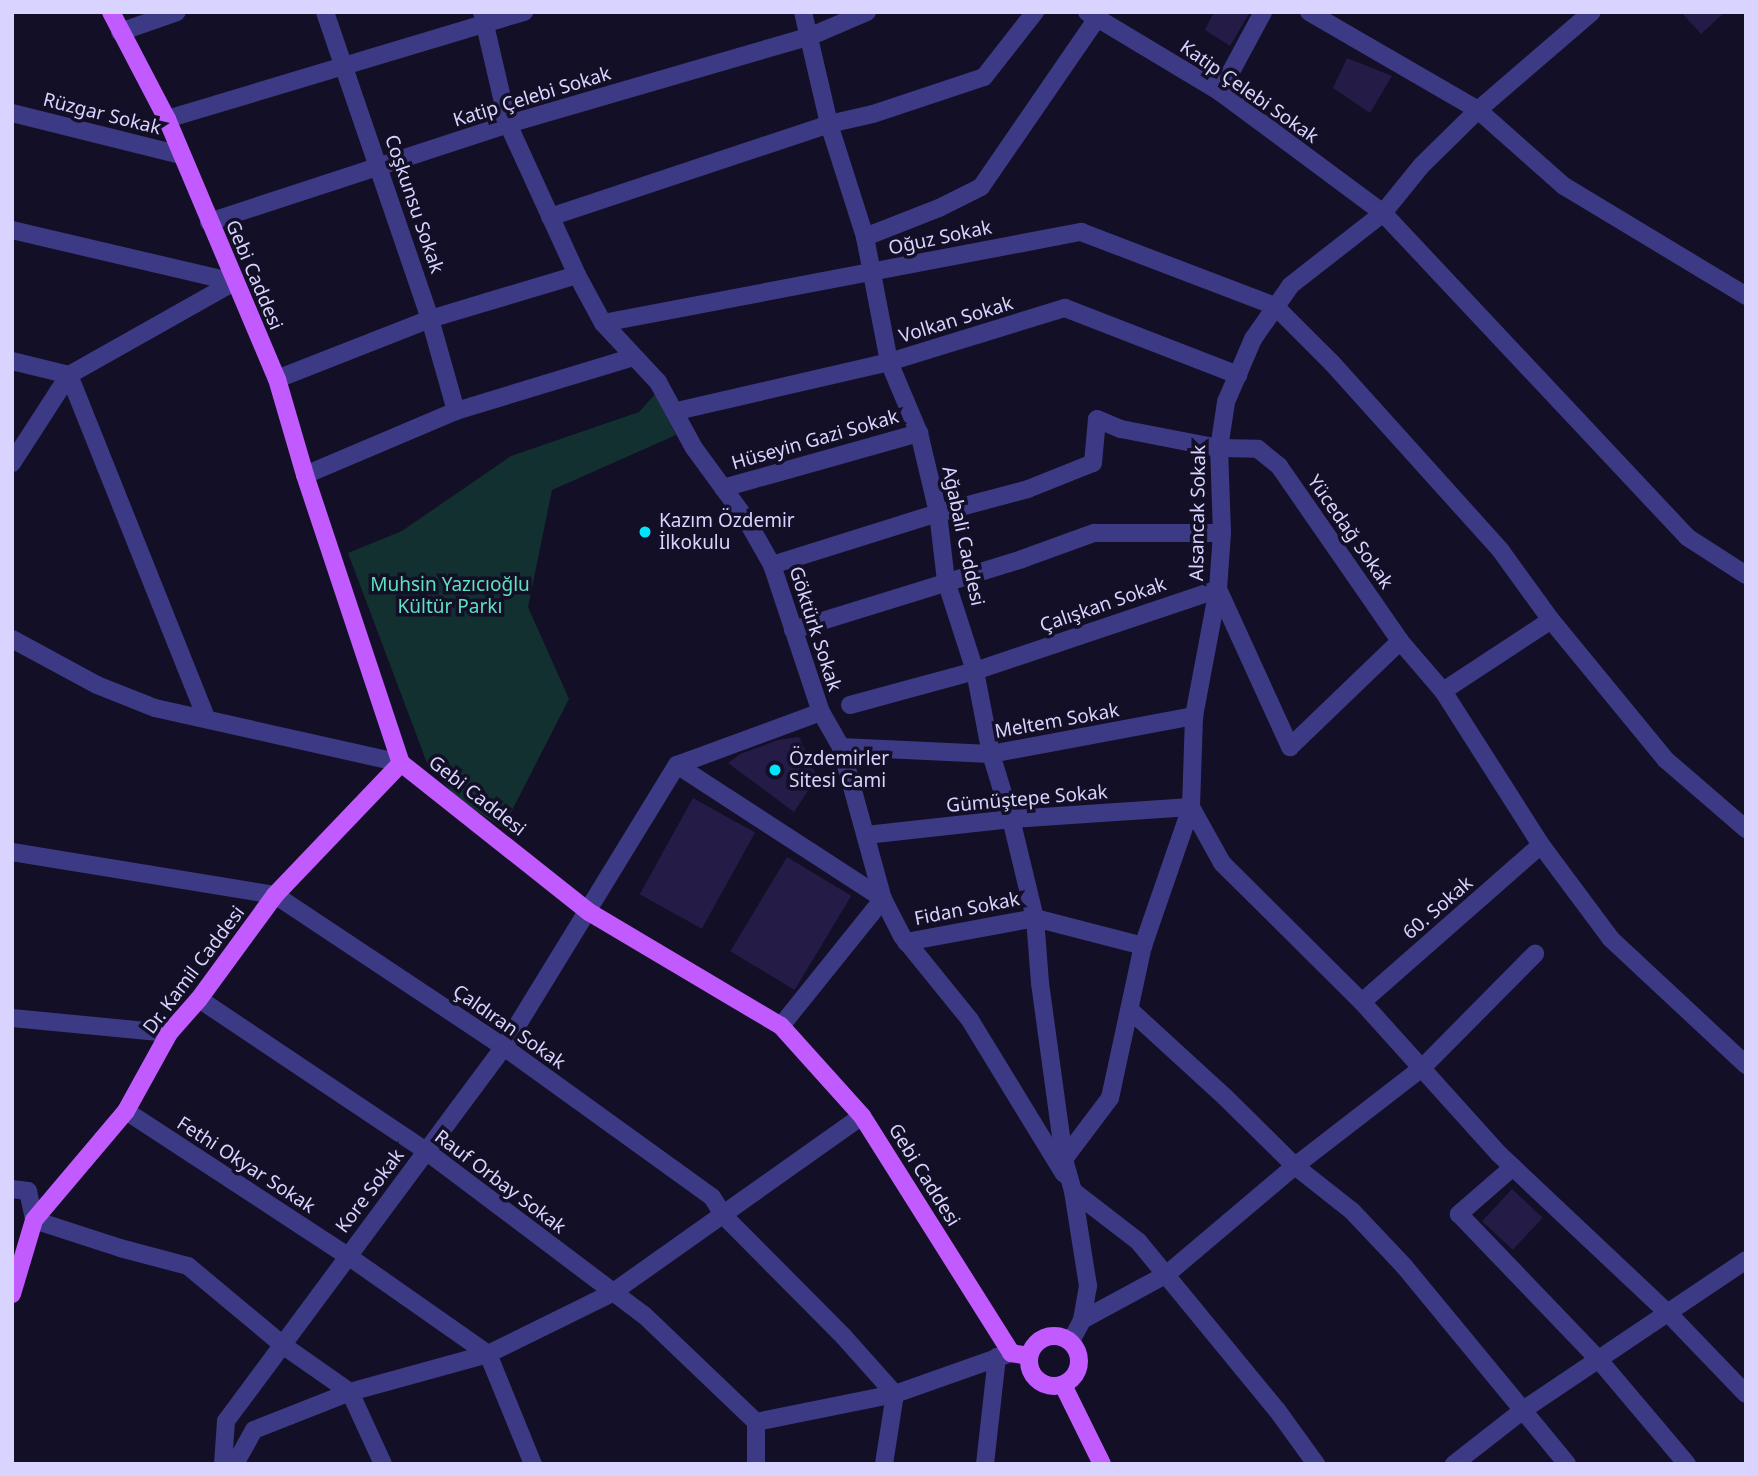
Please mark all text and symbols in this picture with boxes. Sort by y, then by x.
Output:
street label: Katip Çelebi Sokak [1175,36,1323,148]
street label: Katip Çelebi Sokak [450,62,614,132]
street label: Rüzgar Sokak [41,88,163,140]
street label: Coşkunsu Sokak [380,132,448,276]
street label: Oğuz Sokak [886,216,994,260]
street label: Gebi Caddesi [221,217,287,333]
street label: Volkan Sokak [896,292,1016,348]
street label: Hüseyin Gazi Sokak [729,405,901,475]
street label: Alsancak Sokak [1185,445,1211,581]
street label: Ağabali Caddesi [937,464,989,608]
street label: Yücedağ Sokak [1302,471,1398,593]
place label: Kazım Özdemir İlkokulu [659,510,795,554]
marker: Kazım Özdemir İlkokulu [637,524,653,540]
street label: Göktürk Sokak [784,564,846,694]
street label: Çalışkan Sokak [1037,573,1169,637]
park label: Muhsin Yazıcıoğlu Kültür Parkı [370,574,530,618]
street label: Meltem Sokak [993,699,1121,743]
place label: Özdemirler Sitesi Cami [789,748,889,792]
street label: Gebi Caddesi [424,751,530,841]
marker: Özdemirler Sitesi Cami [767,762,783,778]
street label: Gümüştepe Sokak [945,781,1109,817]
street label: 60. Sokak [1399,872,1477,944]
street label: Fidan Sokak [912,888,1022,930]
street label: Dr. Kamil Caddesi [138,901,250,1039]
street label: Çaldıran Sokak [448,980,570,1074]
street label: Fethi Okyar Sokak [173,1112,319,1218]
street label: Gebi Caddesi [883,1119,965,1231]
street label: Rauf Orbay Sokak [430,1125,570,1239]
street label: Kore Sokak [331,1145,409,1237]

